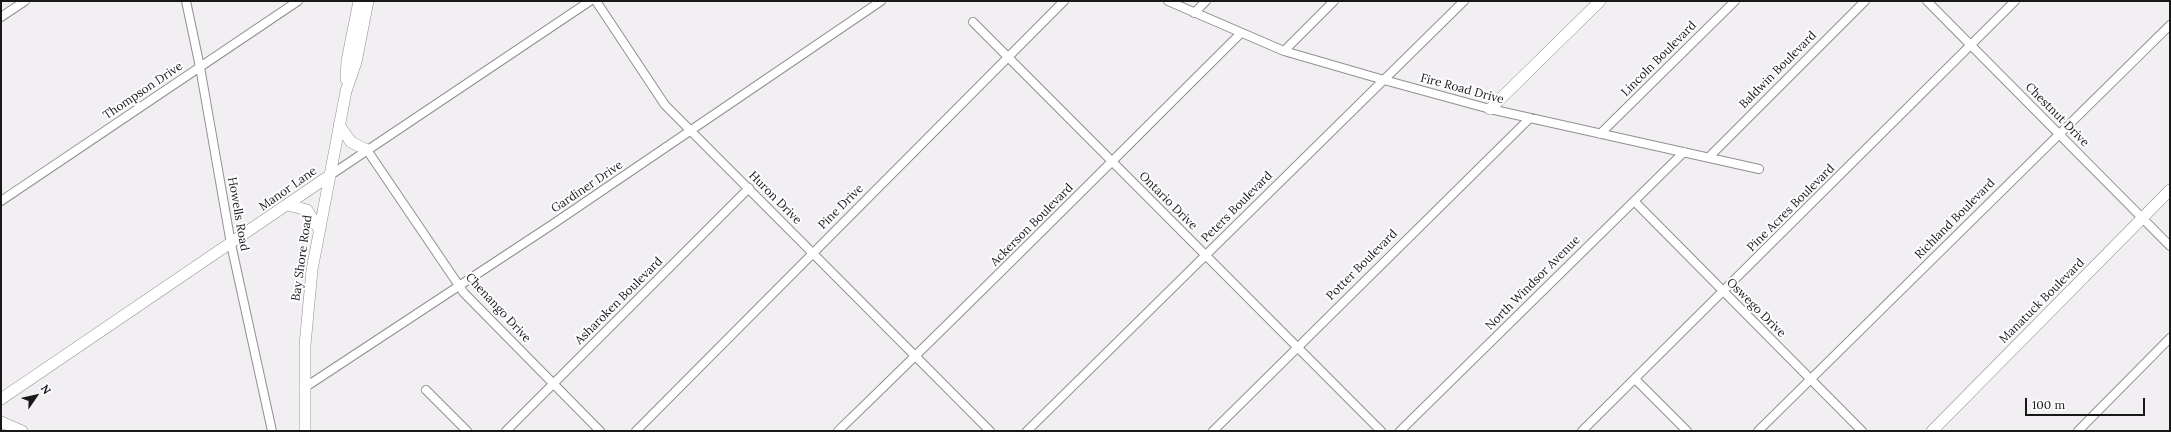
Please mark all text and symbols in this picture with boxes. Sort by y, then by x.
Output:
street label: Lincoln Boulevard [1618,18,1700,100]
street label: Baldwin Boulevard [1736,28,1820,112]
street label: Thompson Drive [101,59,185,123]
street label: Fire Road Drive [1419,71,1505,107]
street label: Chestnut Drive [2022,80,2092,150]
street label: Gardiner Drive [549,158,625,216]
street label: Pine Acres Boulevard [1744,161,1838,255]
street label: Manor Lane [256,164,320,214]
street label: Huron Drive [746,169,804,227]
street label: Ontario Drive [1136,169,1200,233]
street label: Peters Boulevard [1199,169,1275,245]
street label: Howells Road [224,176,252,252]
street label: Richland Boulevard [1912,176,1998,262]
street label: Ackerson Boulevard [988,181,1076,269]
street label: Pine Drive [816,182,866,232]
street label: Bay Shore Road [289,214,315,302]
street label: Potter Boulevard [1324,227,1400,303]
street label: North Windsor Avenue [1483,233,1583,333]
street label: Asharoken Boulevard [572,254,666,348]
street label: Manatuck Boulevard [1997,256,2087,346]
street label: Chenango Drive [462,270,534,346]
street label: Oswego Drive [1723,275,1789,341]
north arrow [16,376,56,416]
text: N [38,382,54,397]
scale bar [2027,390,2147,416]
text: 100 m [2032,397,2065,412]

